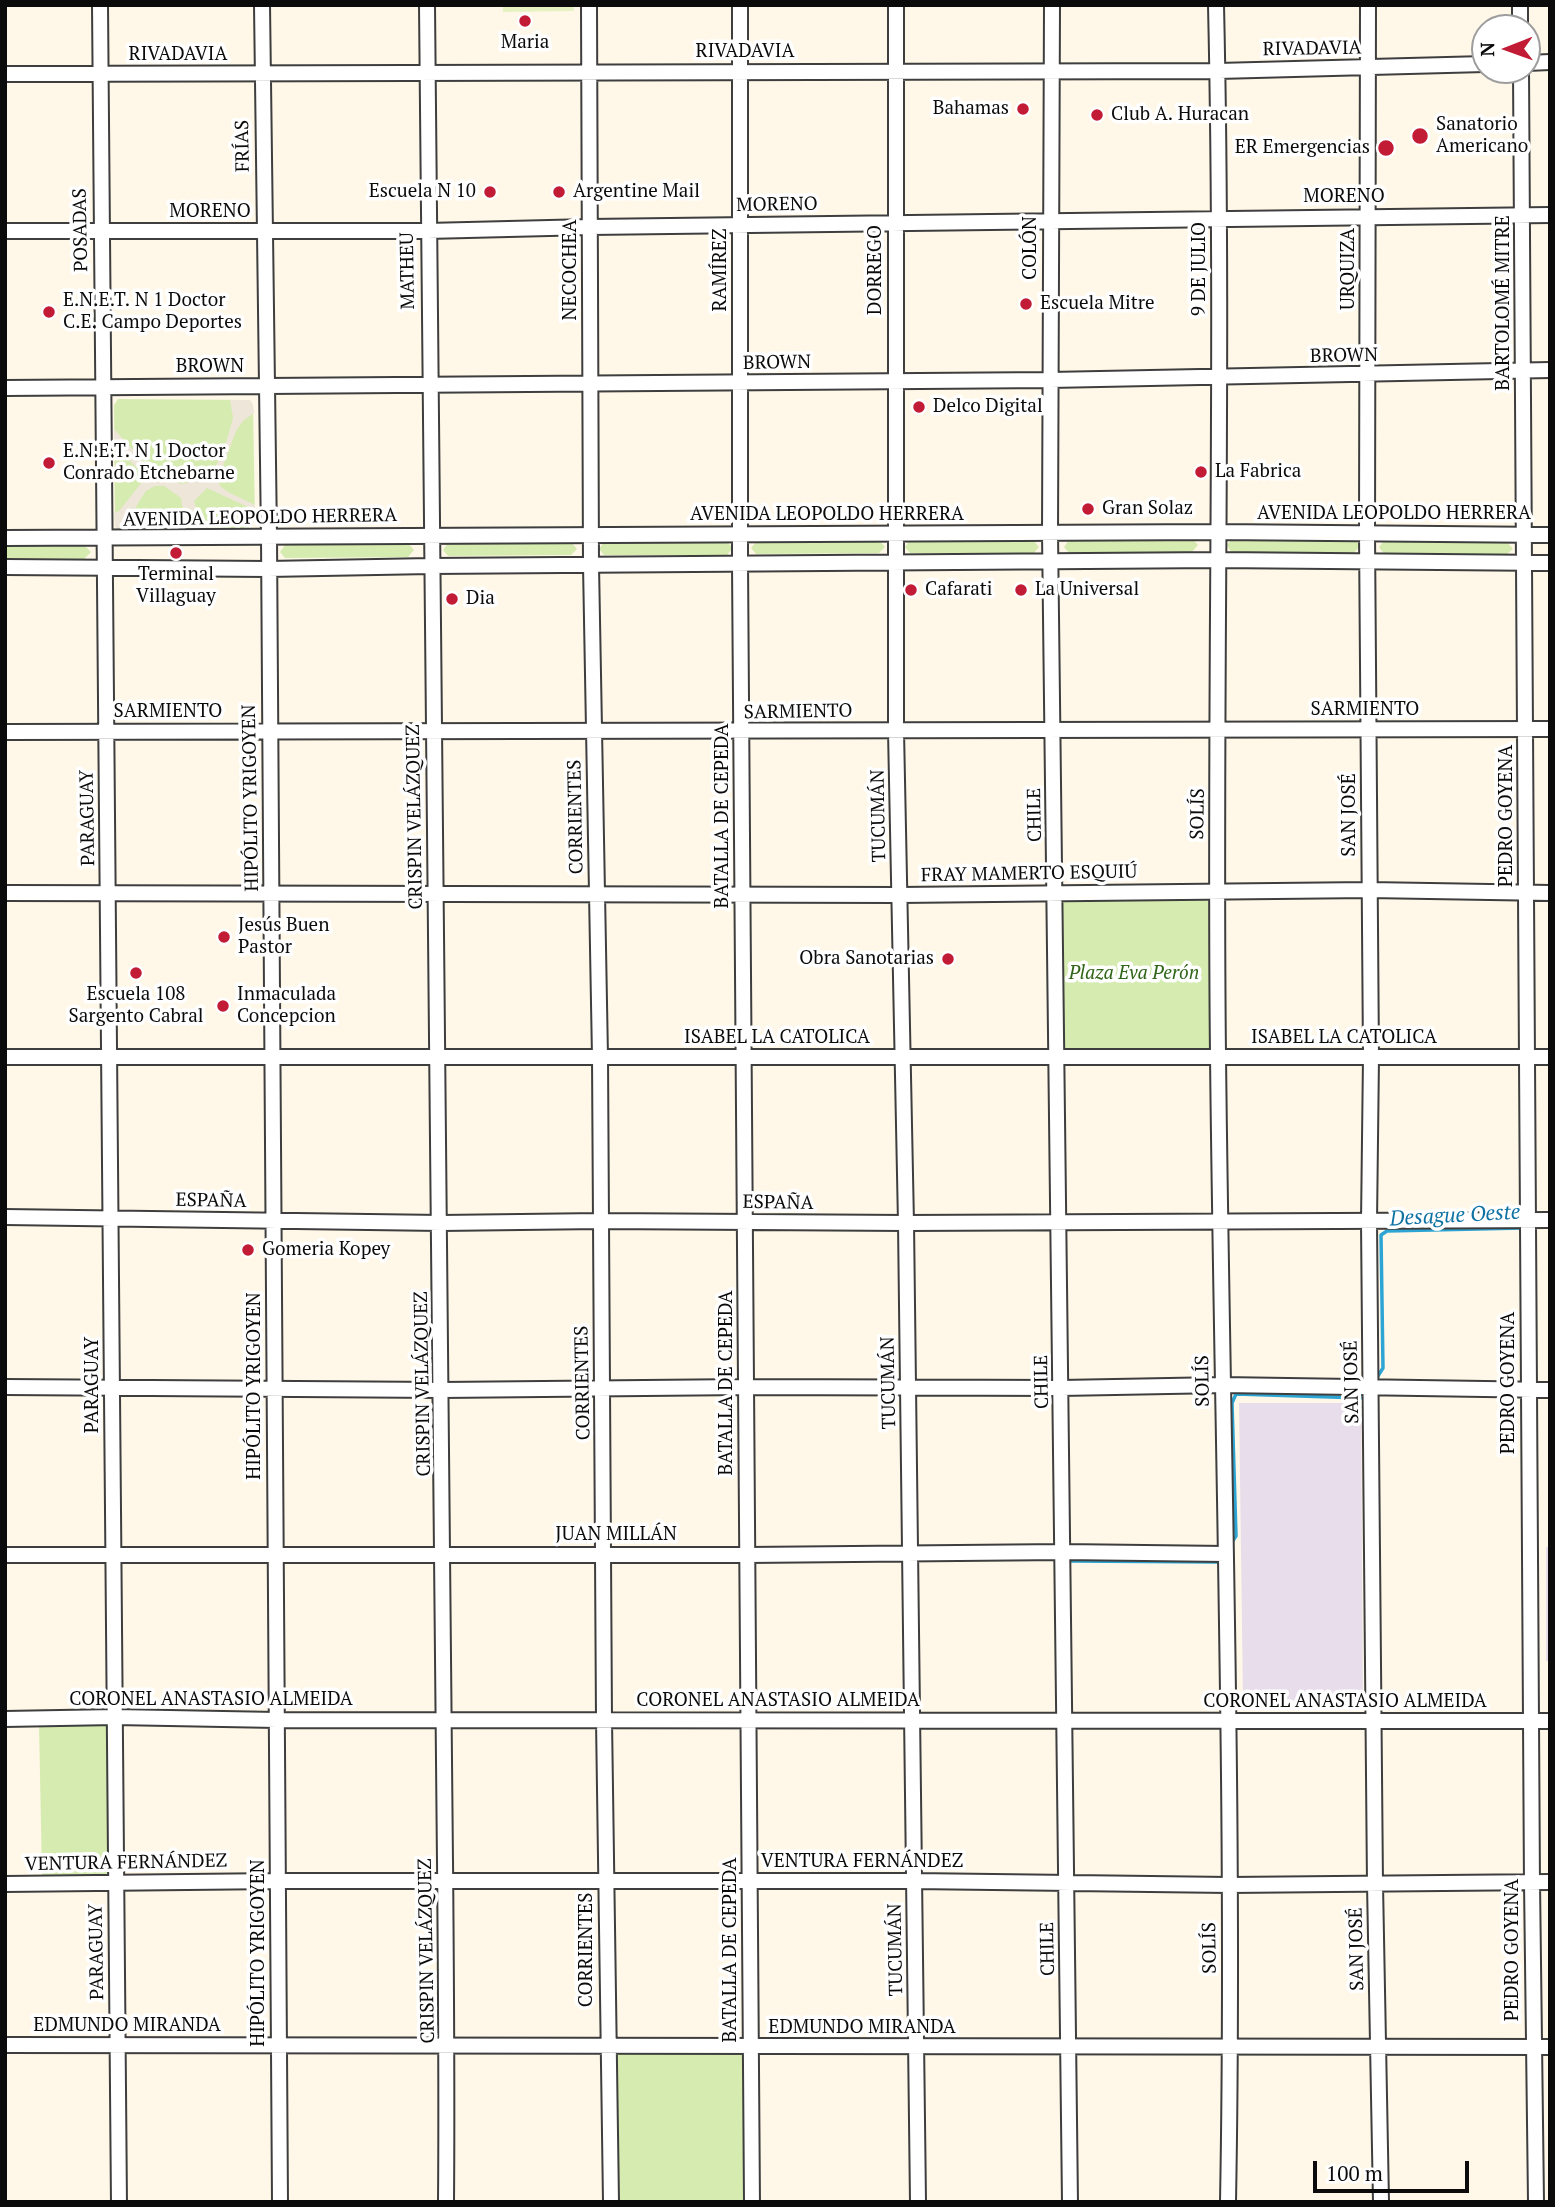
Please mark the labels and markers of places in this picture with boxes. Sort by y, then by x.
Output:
marker: Maria [517,13,533,29]
place label: Maria [501,32,549,54]
place label: Bahamas [933,98,1009,120]
marker: Bahamas [1015,101,1031,117]
place label: Club A. Huracan [1111,104,1249,126]
marker: Club A. Huracan [1089,107,1105,123]
place label: Sanatorio Americano [1436,114,1528,158]
marker: Sanatorio Americano [1410,126,1430,146]
place label: ER Emergencias [1235,137,1370,159]
marker: ER Emergencias [1376,138,1396,158]
place label: Escuela N 10 [369,181,476,203]
place label: Argentine Mail [573,181,700,203]
marker: Escuela N 10 [482,184,498,200]
marker: Argentine Mail [551,184,567,200]
place label: E.N.E.T. N 1 Doctor C.E. Campo Deportes [63,290,242,334]
place label: Escuela Mitre [1040,293,1155,315]
marker: Escuela Mitre [1018,296,1034,312]
marker: E.N.E.T. N 1 Doctor C.E. Campo Deportes [41,304,57,320]
place label: Delco Digital [933,396,1043,418]
marker: Delco Digital [911,399,927,415]
place label: E.N.E.T. N 1 Doctor Conrado Etchebarne [63,441,235,485]
marker: E.N.E.T. N 1 Doctor Conrado Etchebarne [41,455,57,471]
place label: La Fabrica [1215,461,1301,483]
marker: La Fabrica [1193,464,1209,480]
place label: Gran Solaz [1102,498,1193,520]
marker: Gran Solaz [1080,501,1096,517]
marker: Terminal Villaguay [168,545,184,561]
place label: Terminal Villaguay [136,564,216,608]
place label: Cafarati [925,579,993,601]
place label: La Universal [1035,579,1139,601]
marker: Cafarati [903,582,919,598]
marker: La Universal [1013,582,1029,598]
place label: Dia [466,588,495,610]
marker: Dia [444,591,460,607]
place label: Jesús Buen Pastor [238,915,329,959]
marker: Jesús Buen Pastor [216,929,232,945]
place label: Obra Sanotarias [799,948,934,970]
marker: Obra Sanotarias [940,951,956,967]
marker: Escuela 108 Sargento Cabral [128,965,144,981]
place label: Escuela 108 Sargento Cabral [69,984,203,1028]
place label: Inmaculada Concepcion [237,984,336,1028]
marker: Inmaculada Concepcion [215,998,231,1014]
place label: Gomeria Kopey [262,1239,390,1261]
marker: Gomeria Kopey [240,1242,256,1258]

